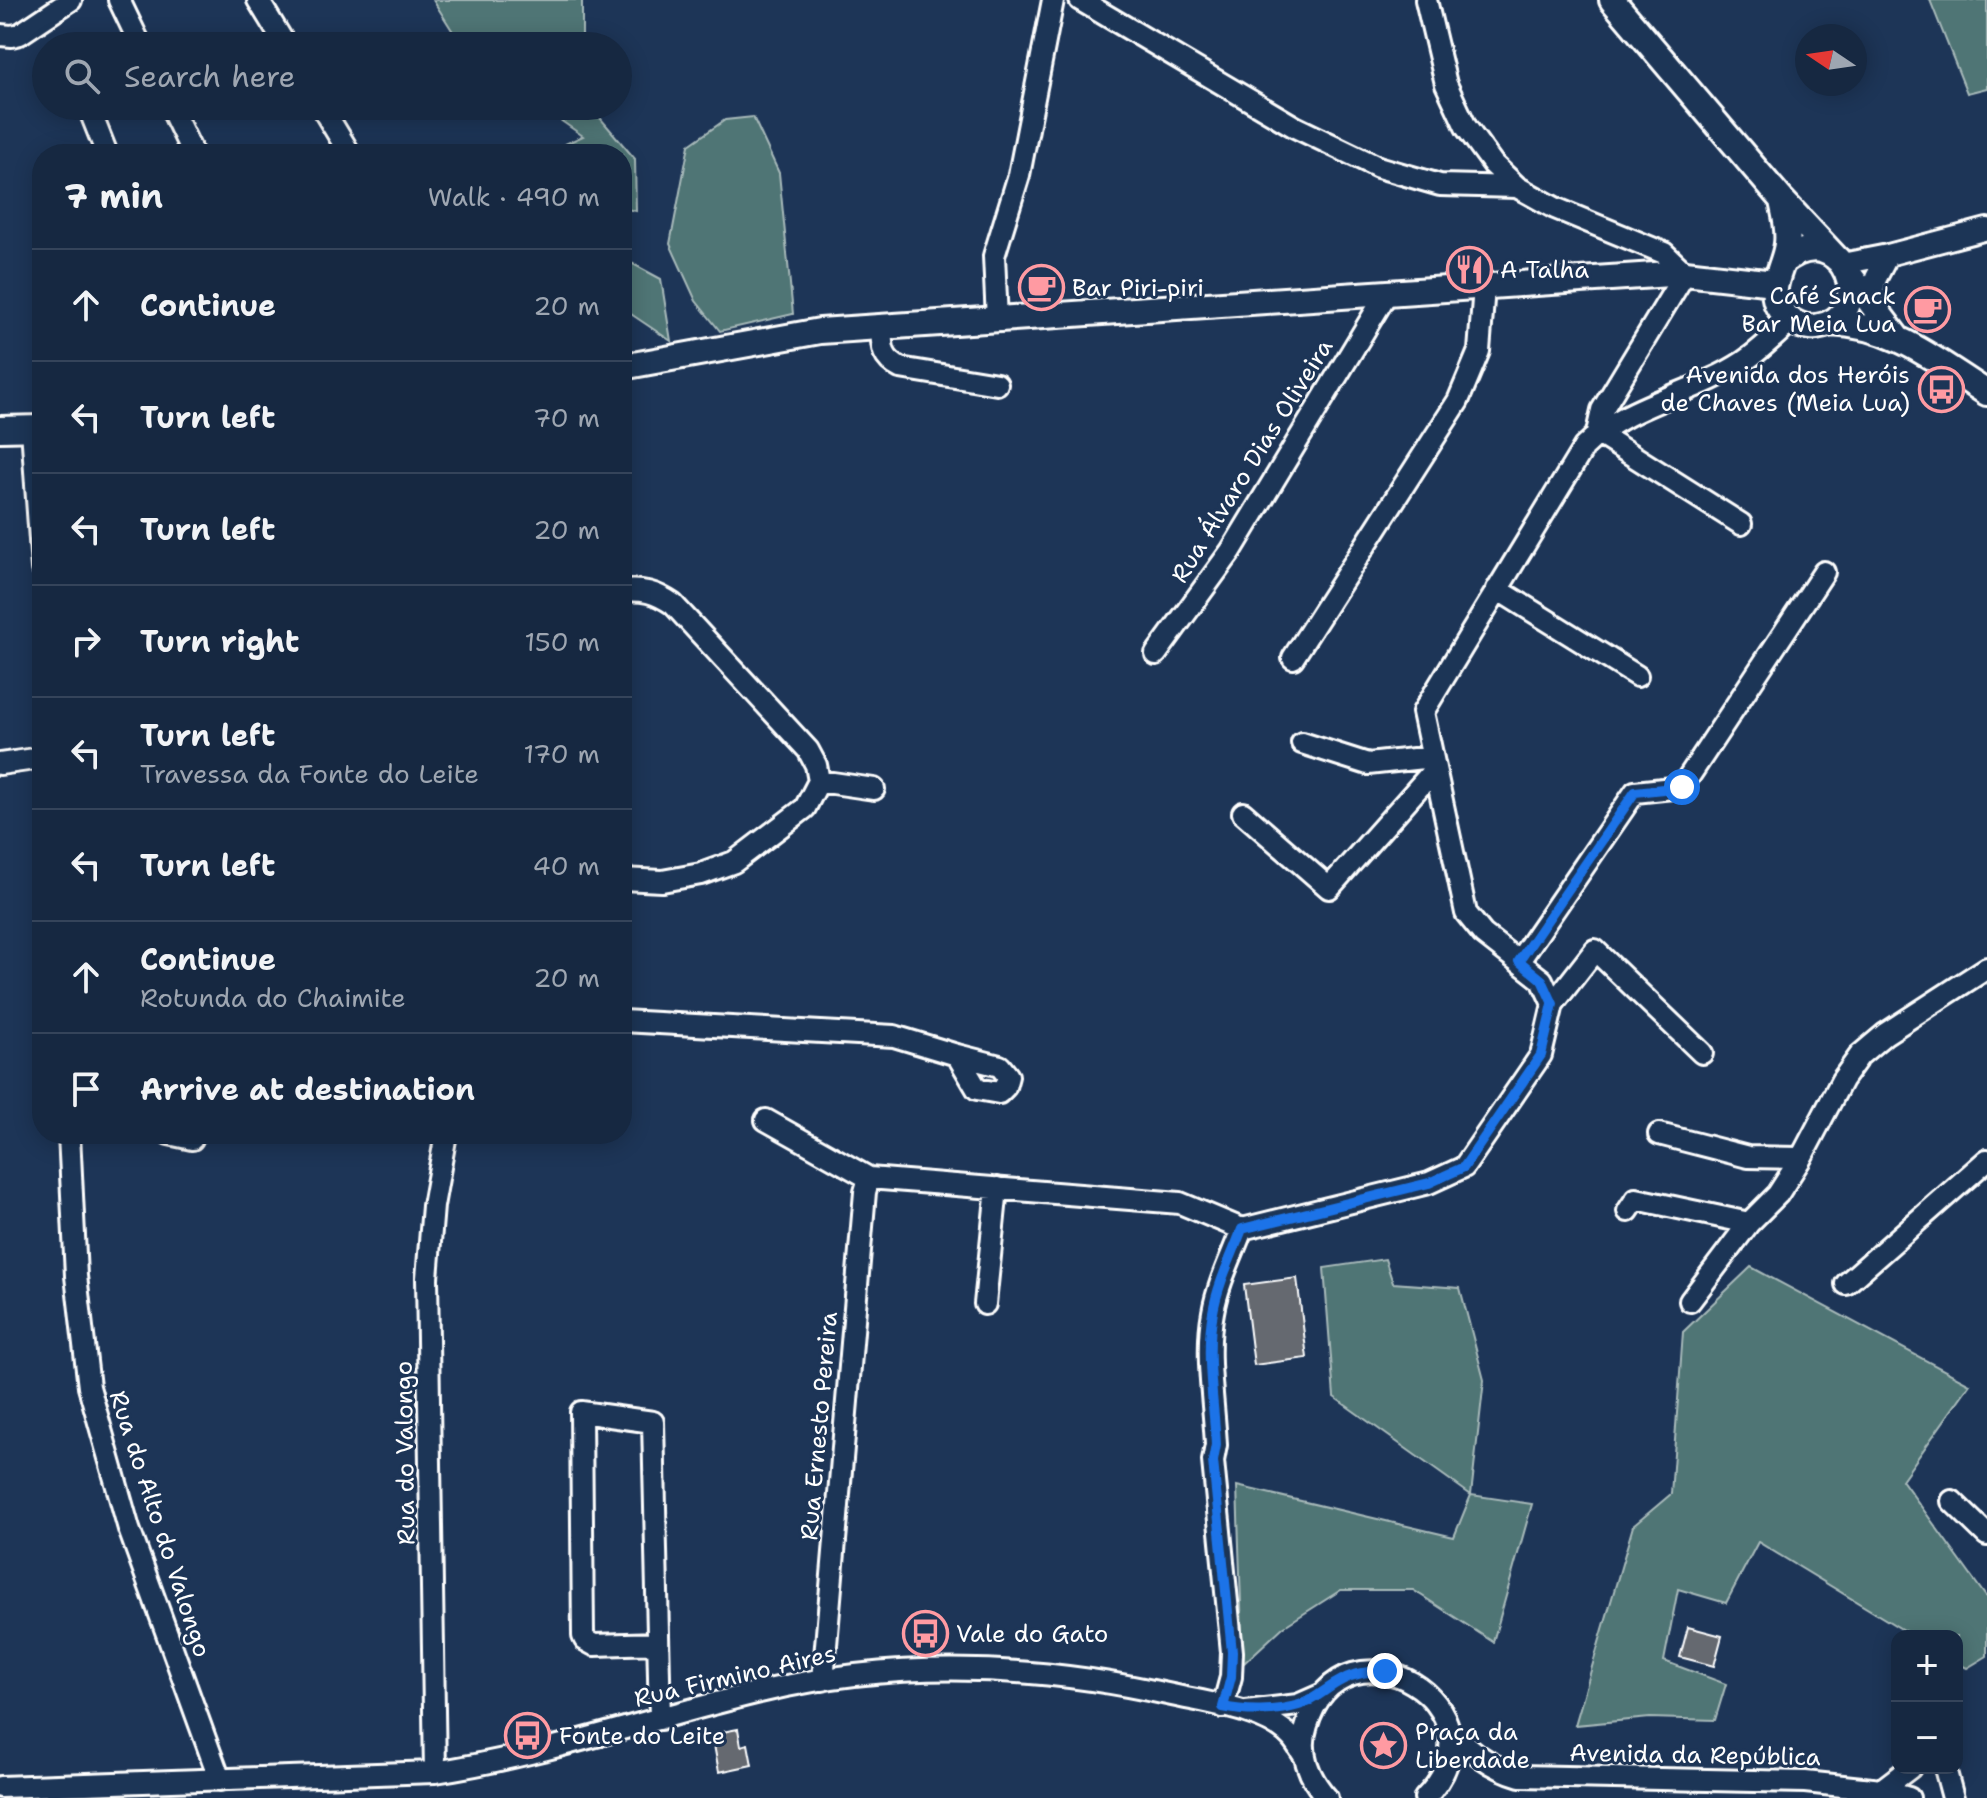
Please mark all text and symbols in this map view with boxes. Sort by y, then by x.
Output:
north arrow [1795,24,1867,96]
search box [32,32,632,120]
icon: search [60,54,104,98]
text: Search here [124,56,295,97]
text: 7 min [64,173,163,219]
text: Walk · 490 m [428,179,600,214]
restaurant icon: A Talha [1445,246,1493,294]
place label: A Talha [1500,254,1589,286]
cafe icon: Bar Piri-piri [1017,264,1065,312]
place label: Bar Piri-piri [1072,272,1204,304]
place label: Café Snack Bar Meia Lua [1742,280,1896,340]
icon: ahead [64,283,108,327]
text: Continue [140,285,276,326]
cafe icon: Café Snack Bar Meia Lua [1903,286,1951,334]
text: 20 m [533,288,600,323]
street label: Rua Álvaro Dias Oliveira [1164,333,1340,589]
place label: Avenida dos Heróis de Chaves (Meia Lua) [1661,359,1910,419]
bus stop icon: Avenida dos Heróis de Chaves (Meia Lua) [1917,365,1965,413]
icon: left [64,395,108,439]
text: Turn left [140,397,275,438]
text: 70 m [533,400,600,435]
icon: left [64,507,108,551]
text: Turn left [140,509,275,550]
text: 20 m [533,512,600,547]
icon: right [64,619,108,663]
text: Turn right [140,621,299,662]
text: 150 m [524,624,600,659]
text: Turn left [140,715,275,756]
icon: left [64,731,108,775]
text: 170 m [523,736,600,771]
text: Travessa da Fonte do Leite [140,756,479,791]
route start [1664,769,1700,805]
icon: left [64,843,108,887]
text: Turn left [140,845,275,886]
text: 40 m [533,848,600,883]
text: Continue [140,939,276,980]
icon: ahead [64,955,108,999]
text: 20 m [533,960,600,995]
text: Rotunda do Chaimite [140,980,406,1015]
icon: arrive [64,1067,108,1111]
text: Arrive at destination [140,1069,475,1110]
street label: Rua Ernesto Pereira [793,1310,845,1542]
street label: Rua do Valongo [387,1361,423,1545]
street label: Rua do Alto do Valongo [102,1387,218,1661]
bus stop icon: Vale do Gato [901,1610,949,1658]
place label: Vale do Gato [956,1618,1108,1650]
map controls [1891,1630,1963,1774]
button: + [1891,1630,1963,1702]
street label: Rua Firmino Aires [631,1637,839,1715]
route end [1367,1653,1403,1689]
button: − [1891,1702,1963,1774]
bus stop icon: Fonte do Leite [504,1712,552,1760]
place label: Praça da Liberdade [1415,1716,1530,1776]
place label: Fonte do Leite [559,1720,725,1752]
place icon: Praça da Liberdade [1360,1722,1408,1770]
street label: Avenida da República [1569,1737,1821,1773]

